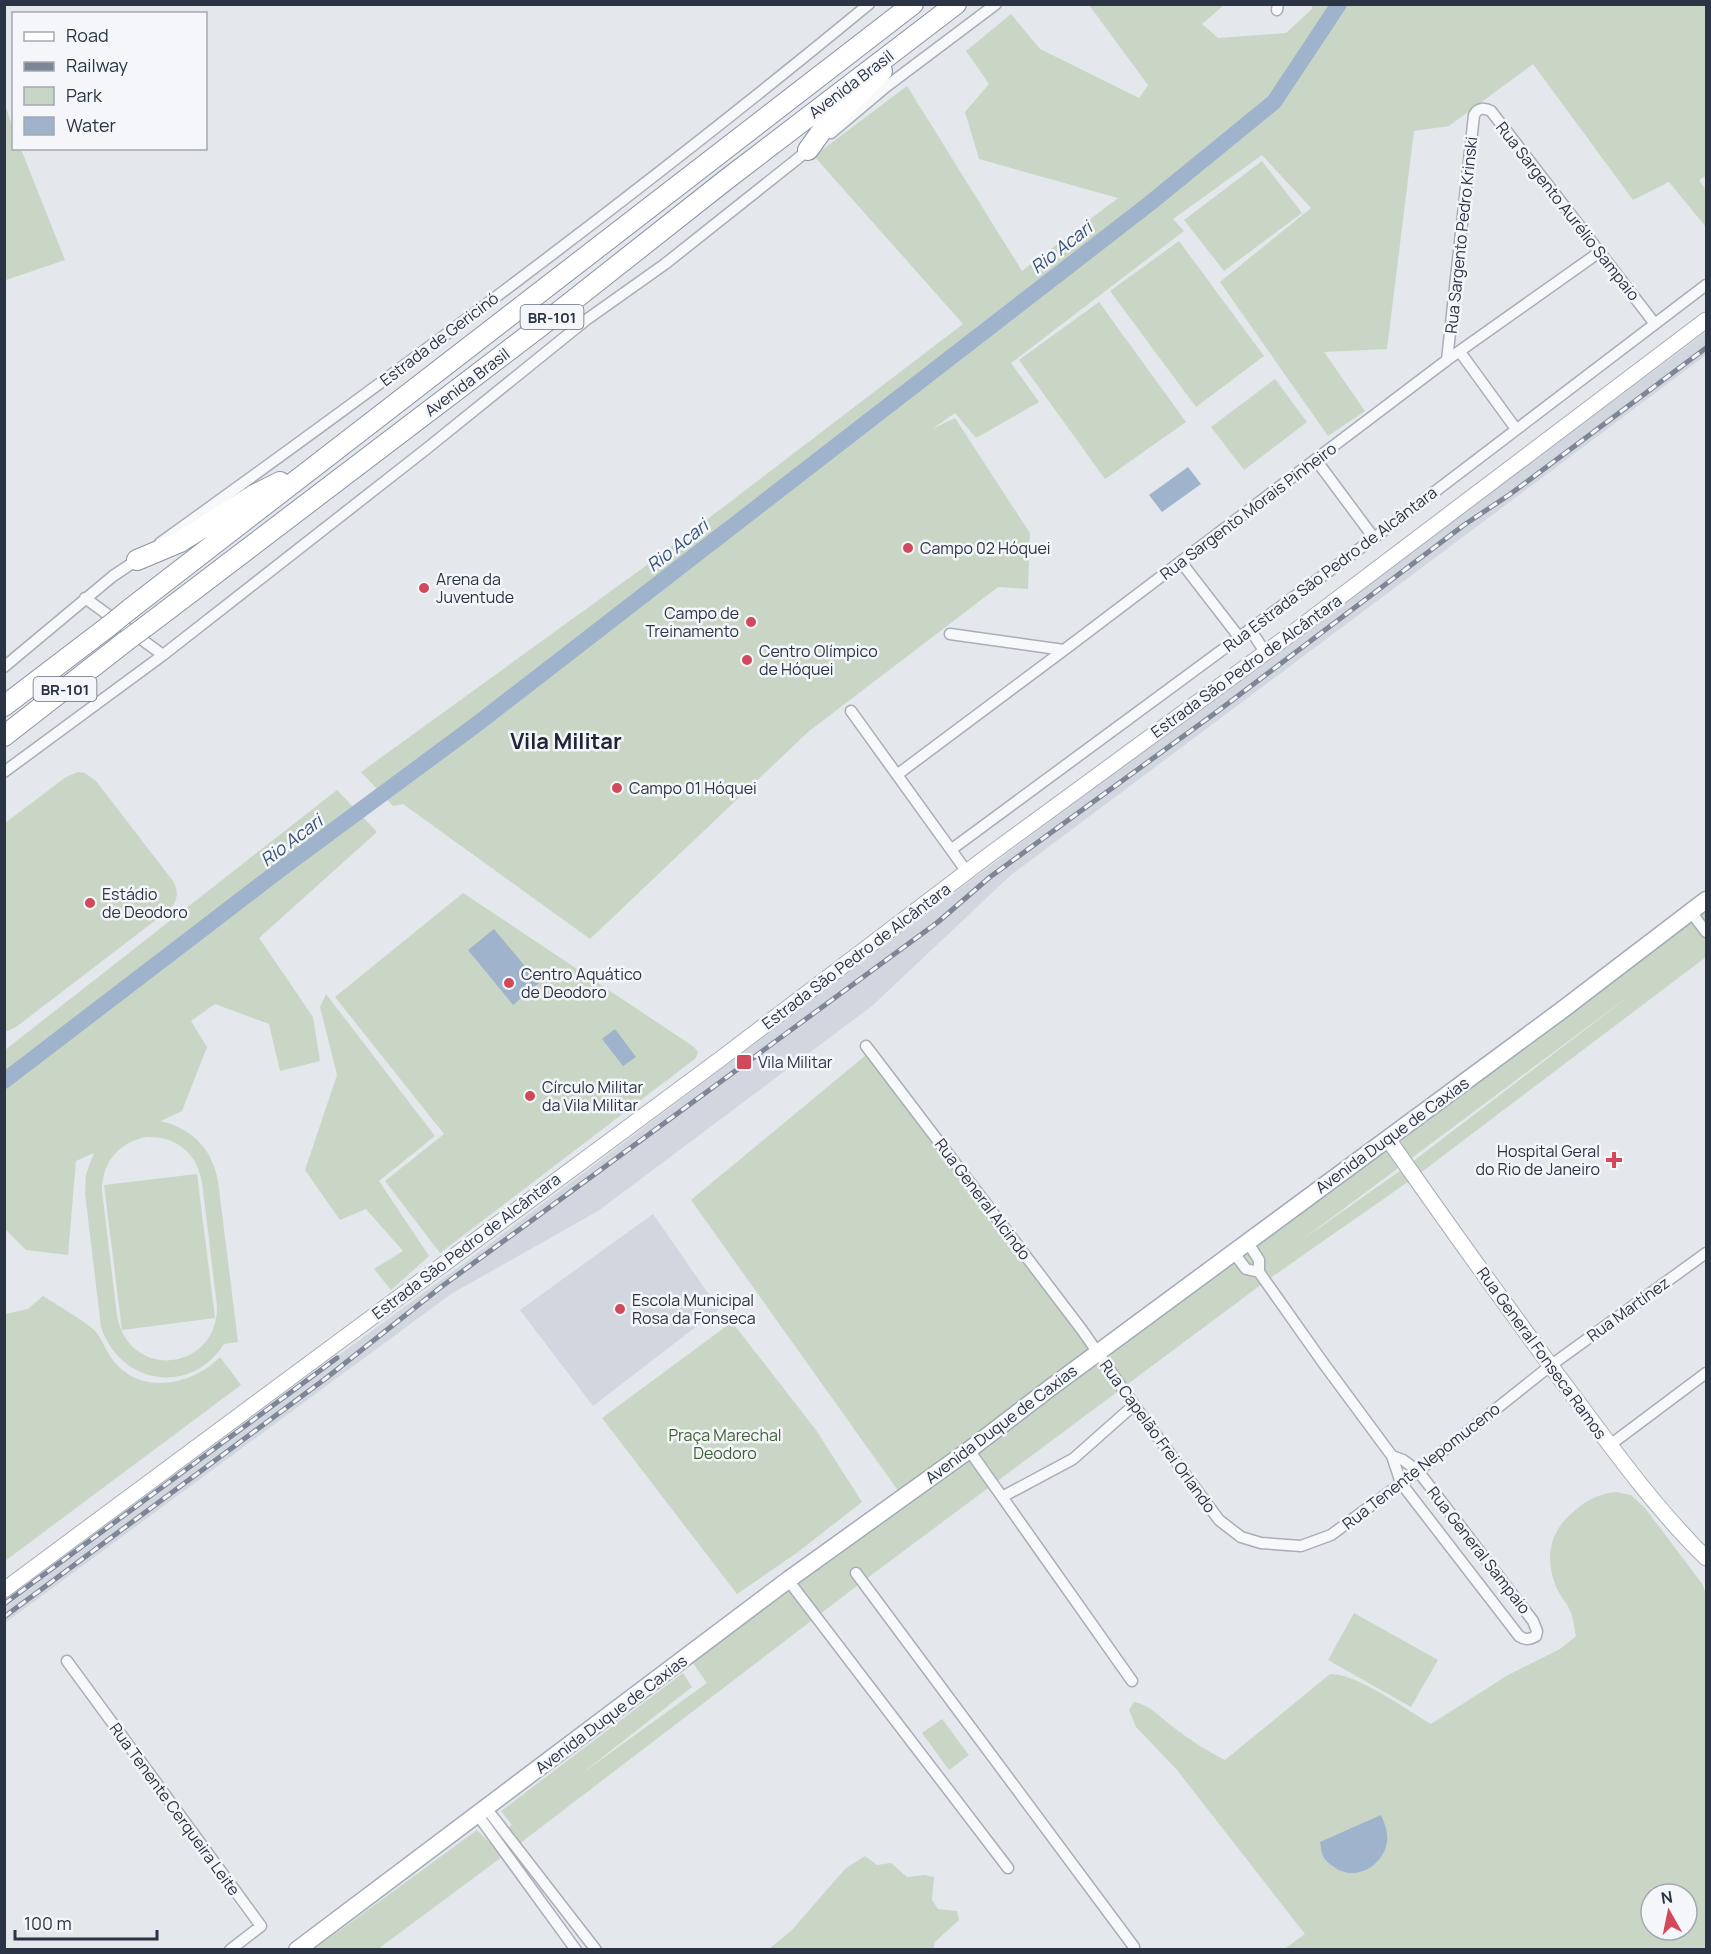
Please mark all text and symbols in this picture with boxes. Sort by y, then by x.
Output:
legend [12,12,207,150]
text: Road [66,23,109,47]
street label: Avenida Brasil [804,45,898,123]
text: Railway [66,53,128,77]
text: Park [66,83,103,107]
text: Water [66,113,116,137]
street label: Rua Sargento Aurélio Sampaio [1491,117,1645,305]
street label: Rua Sargento Pedro Krinski [1440,135,1482,335]
water label: Rio Acari [1025,214,1099,279]
street label: Estrada de Gericinó [375,287,503,391]
road number: BR-101 [520,305,584,329]
street label: Avenida Brasil [420,343,514,421]
street label: Rua Sargento Morais Pinheiro [1155,437,1341,585]
street label: Rua Estrada São Pedro de Alcântara [1219,481,1441,657]
water label: Rio Acari [641,512,715,577]
place label: Campo 02 Hóquei [920,537,1051,559]
marker: Campo 02 Hóquei [901,541,915,555]
place label: Arena da Juventude [436,568,514,608]
marker: Arena da Juventude [417,581,431,595]
street label: Estrada São Pedro de Alcântara [1146,589,1346,743]
place label: Campo de Treinamento [645,602,739,642]
marker: Campo de Treinamento [744,615,758,629]
place label: Centro Olímpico de Hóquei [759,640,878,680]
marker: Centro Olímpico de Hóquei [740,653,754,667]
road number: BR-101 [34,677,97,701]
district label: Vila Militar [510,726,622,756]
place label: Campo 01 Hóquei [629,777,757,799]
marker: Campo 01 Hóquei [610,781,624,795]
water label: Rio Acari [255,807,329,871]
street label: Estrada São Pedro de Alcântara [757,878,955,1034]
place label: Estádio de Deodoro [102,883,188,923]
marker: Estádio de Deodoro [83,896,97,910]
place label: Centro Aquático de Deodoro [521,963,642,1003]
marker: Centro Aquático de Deodoro [502,976,516,990]
place label: Vila Militar [758,1051,833,1073]
marker: Vila Militar [735,1053,753,1071]
street label: Avenida Duque de Caxias [1311,1072,1473,1198]
place label: Círculo Militar da Vila Militar [542,1076,644,1116]
marker: Círculo Militar da Vila Militar [523,1089,537,1103]
street label: Rua General Alcindo [930,1134,1036,1264]
place label: Hospital Geral do Rio de Janeiro [1475,1140,1600,1180]
marker: Hospital Geral do Rio de Janeiro [1605,1151,1623,1169]
street label: Estrada São Pedro de Alcântara [367,1168,565,1324]
street label: Rua General Fonseca Ramos [1472,1262,1612,1444]
street label: Rua Martínez [1582,1272,1674,1346]
place label: Escola Municipal Rosa da Fonseca [632,1289,756,1329]
marker: Escola Municipal Rosa da Fonseca [613,1302,627,1316]
street label: Rua Capelão Frei Orlando [1095,1355,1221,1517]
street label: Avenida Duque de Caxias [921,1360,1081,1488]
street label: Rua Tenente Nepomuceno [1338,1397,1504,1535]
park label: Praça Marechal Deodoro [668,1424,782,1464]
street label: Rua General Sampaio [1422,1482,1536,1618]
street label: Avenida Duque de Caxias [531,1650,691,1778]
street label: Rua Tenente Cerqueira Leite [105,1718,245,1900]
north arrow [1639,1882,1699,1942]
text: N [1659,1885,1674,1909]
scale bar [15,1903,158,1941]
text: 100 m [24,1911,72,1935]

